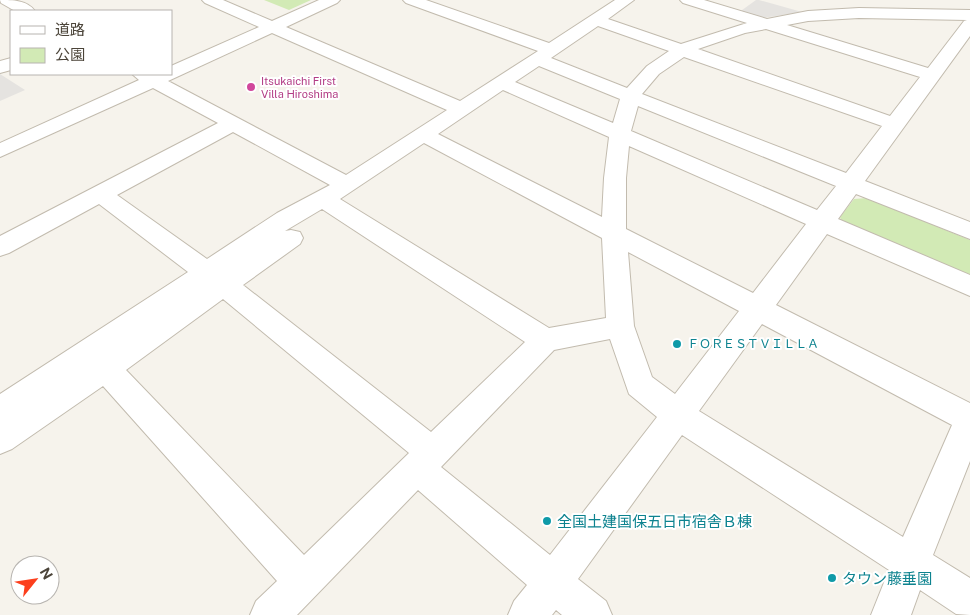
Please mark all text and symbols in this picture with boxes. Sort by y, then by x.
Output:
legend [10,10,172,75]
text: 道路 [55,21,85,38]
text: 公園 [55,46,85,63]
place label: Itsukaichi First Villa Hiroshima [261,75,338,100]
marker: Itsukaichi First Villa Hiroshima [245,81,257,93]
place label: ＦＯＲＥＳＴＶＩＬＬＡ [687,337,819,351]
marker: ＦＯＲＥＳＴＶＩＬＬＡ [671,338,683,350]
place label: 全国土建国保五日市宿舎Ｂ棟 [557,513,752,530]
marker: 全国土建国保五日市宿舎Ｂ棟 [541,515,553,527]
north arrow [10,555,60,605]
text: N [37,565,56,582]
place label: タウン藤垂園 [842,570,932,587]
marker: タウン藤垂園 [826,572,838,584]

